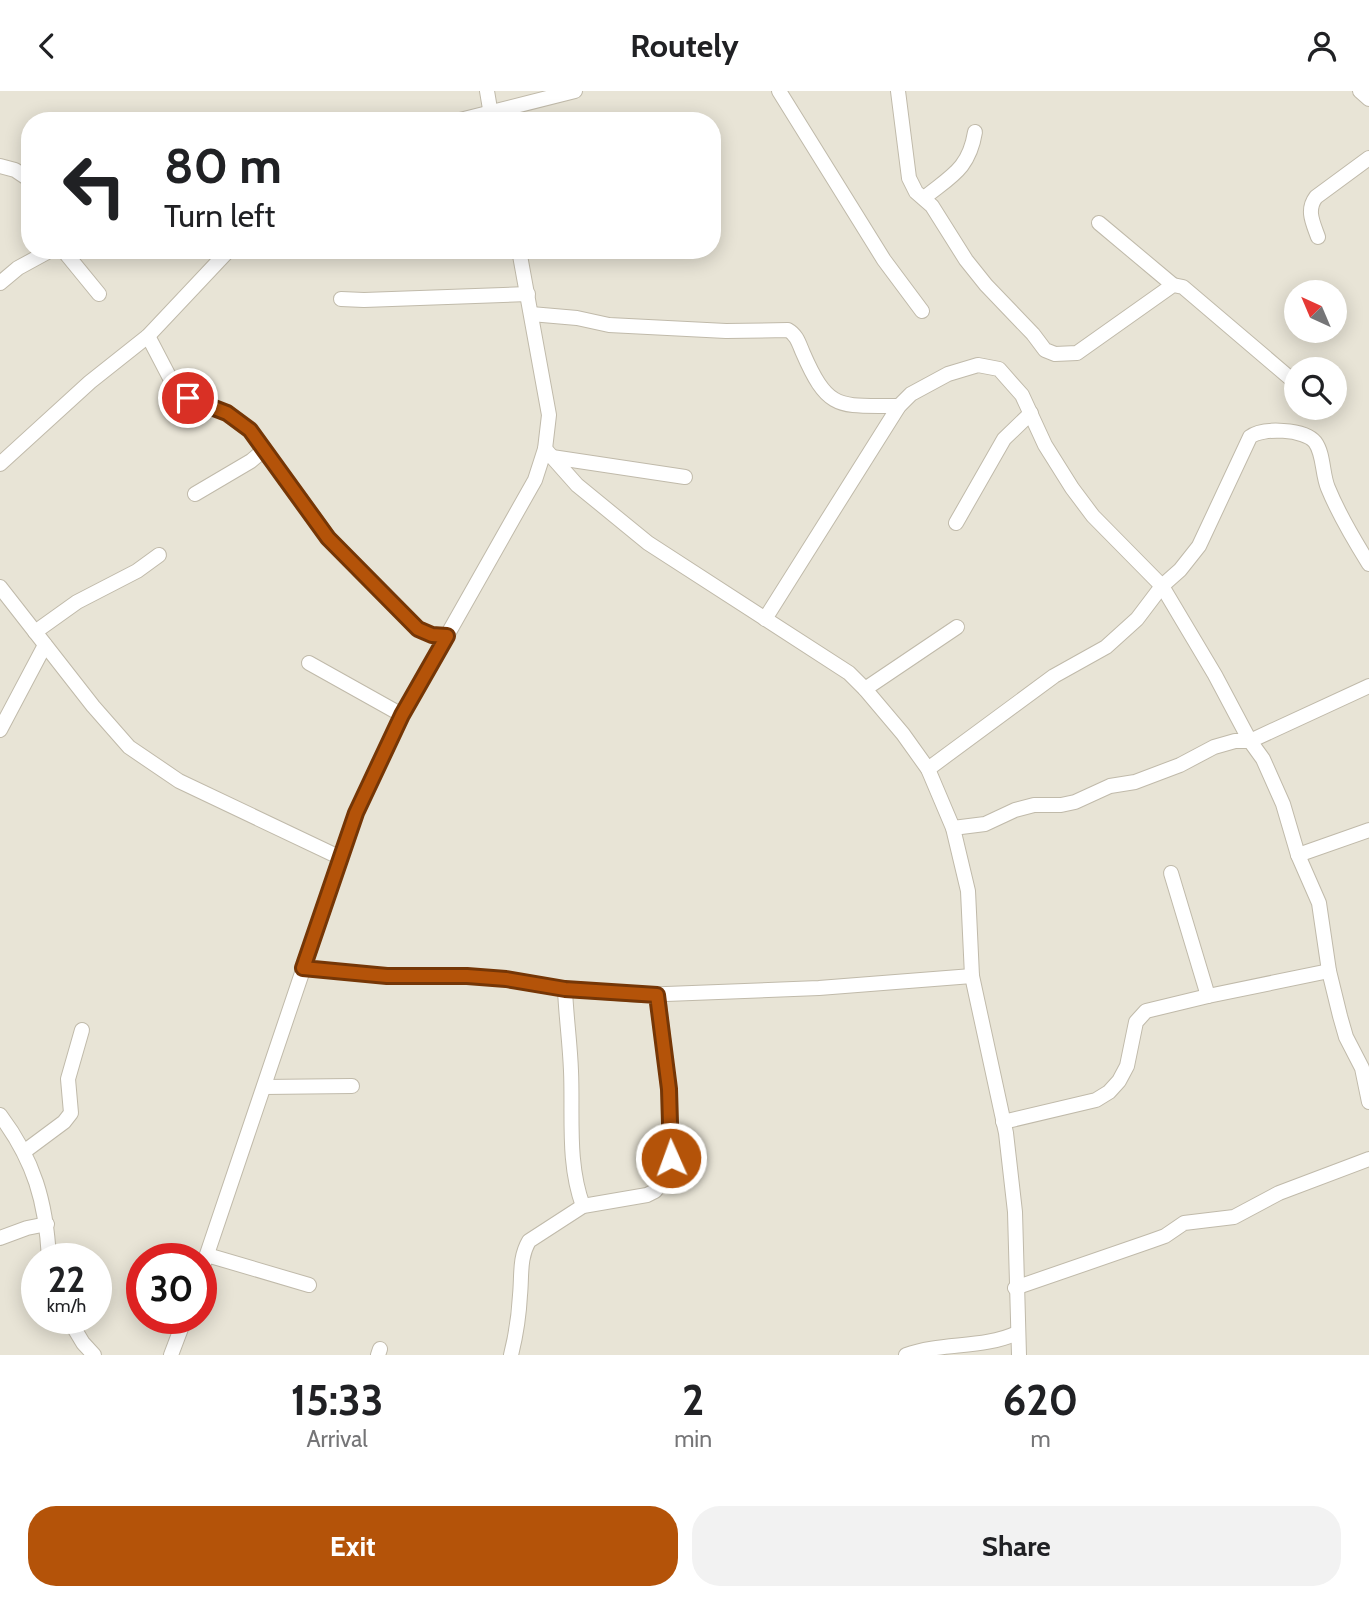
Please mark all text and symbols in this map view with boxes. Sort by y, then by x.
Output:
text: Routely [630,26,739,65]
icon: back [28,27,66,65]
icon: person [1303,27,1341,65]
text: 80 m [164,136,282,195]
icon: left [49,140,140,231]
text: Turn left [164,196,275,235]
north arrow [1284,280,1348,343]
map controls [1284,280,1347,420]
button: search [1284,357,1347,420]
pin [158,368,218,428]
icon: arrive [169,379,207,417]
position arrow [634,1121,708,1195]
speed limit sign: 30 [126,1243,217,1334]
text: 22 [48,1258,85,1301]
text: km/h [47,1295,86,1317]
text: 15:33 [291,1374,383,1426]
text: 2 [682,1374,704,1426]
text: 620 [1003,1374,1078,1426]
text: Arrival [306,1425,368,1453]
text: min [674,1425,712,1453]
text: m [1030,1425,1051,1453]
button: Exit [28,1506,678,1586]
button: Share [692,1506,1341,1586]

